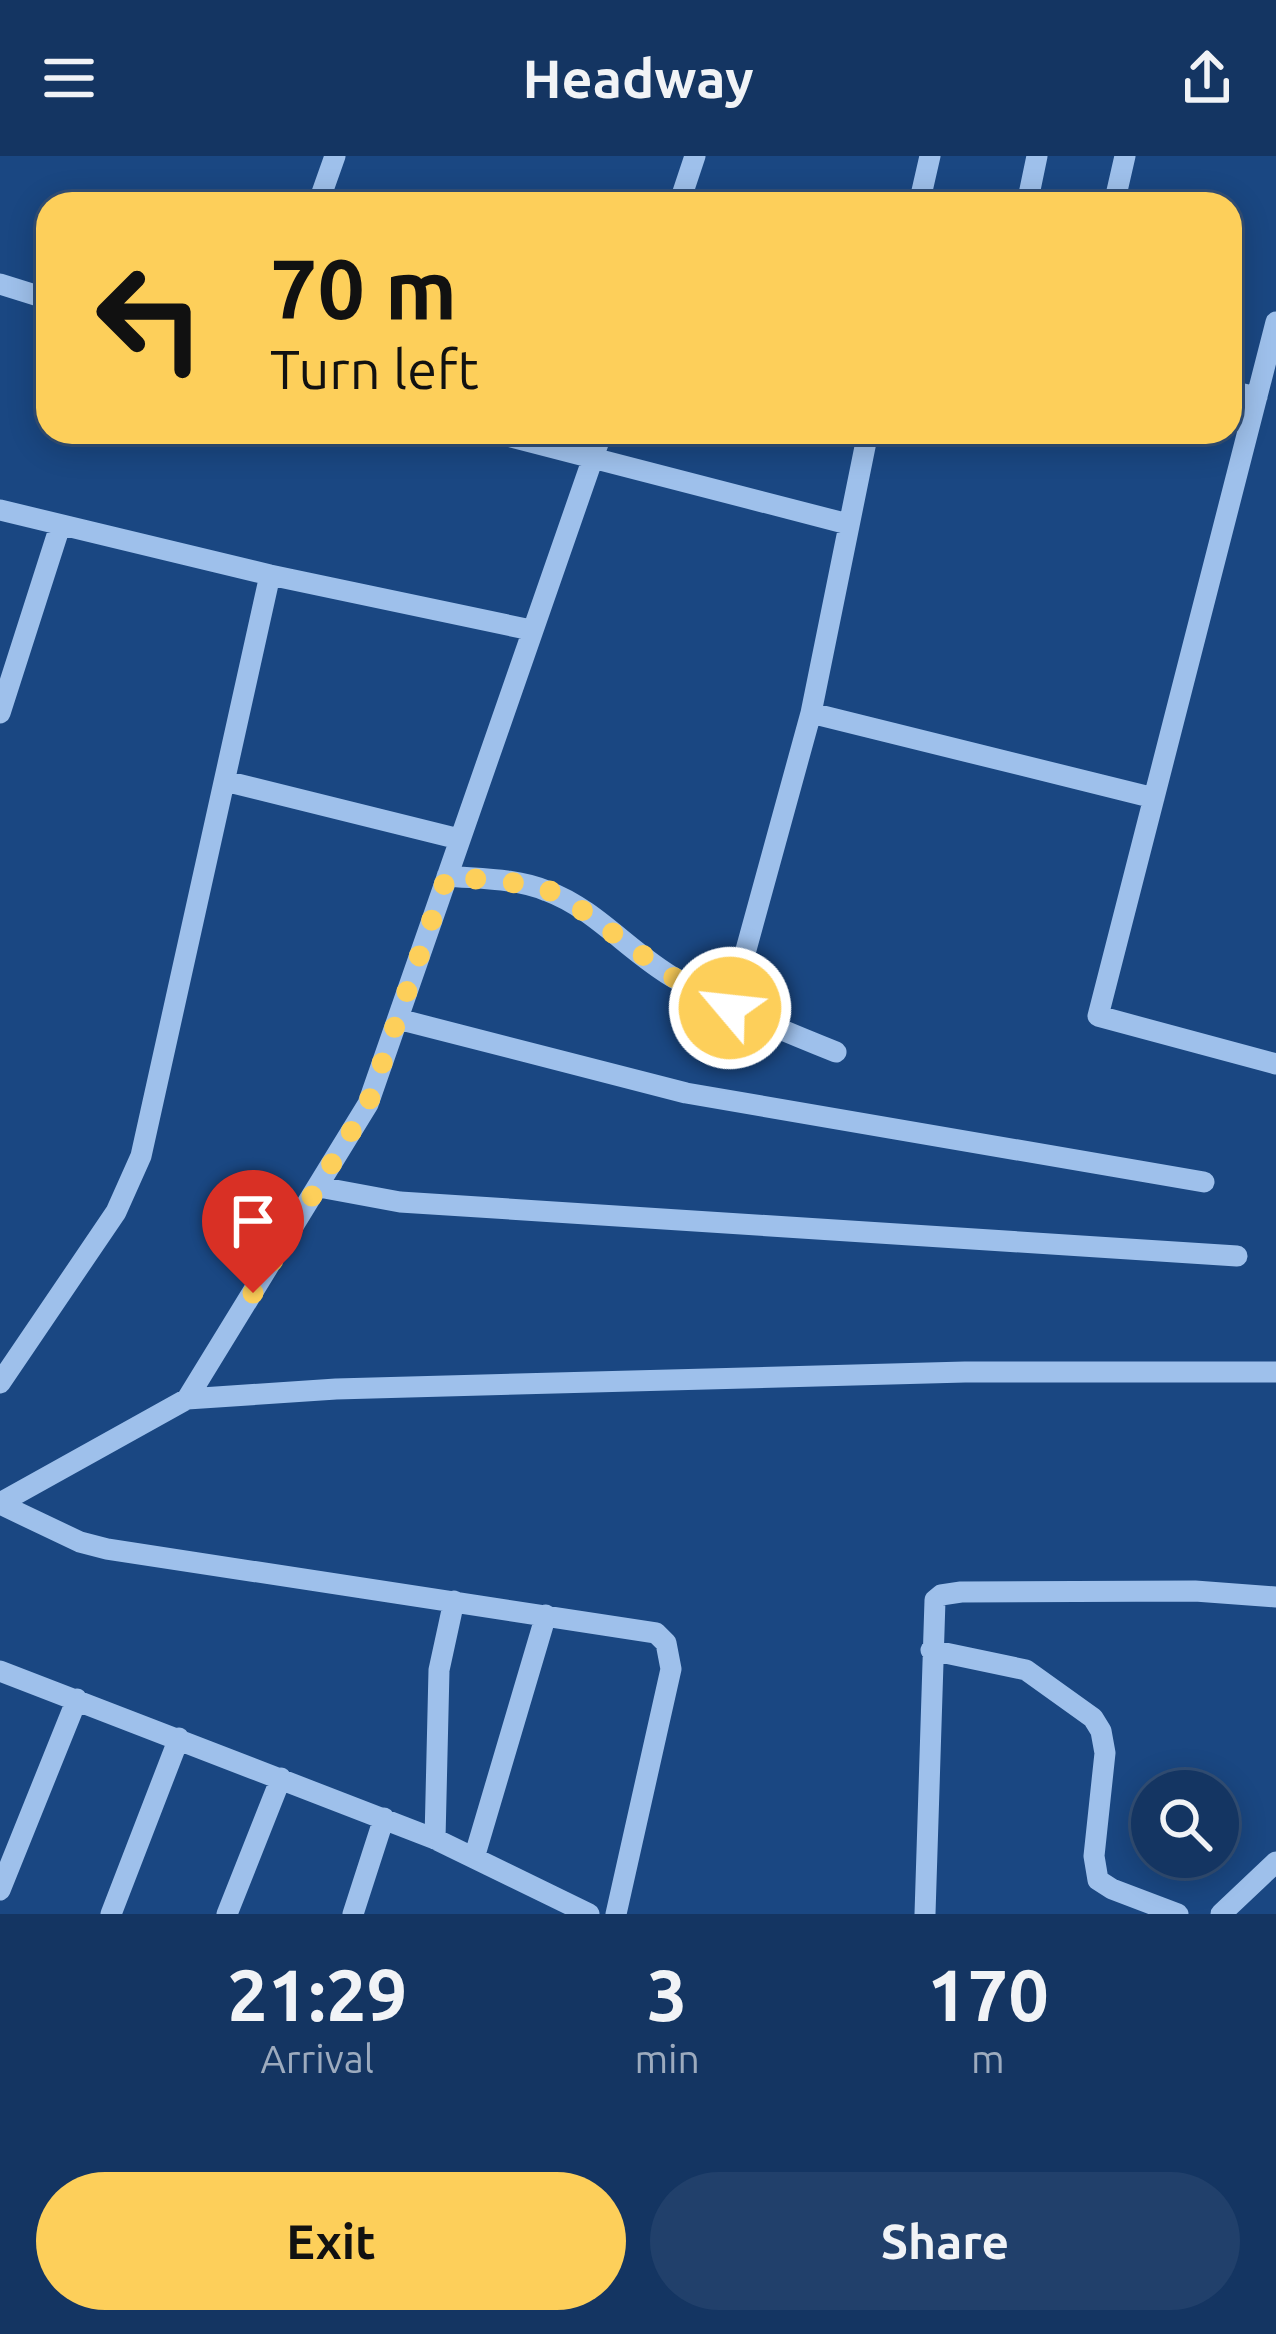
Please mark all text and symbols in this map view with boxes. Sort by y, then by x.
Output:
icon: menu [36,45,102,111]
icon: share [1174,45,1240,111]
text: Headway [522,48,754,108]
icon: left [72,240,228,396]
text: 70 m [270,241,457,335]
text: Turn left [270,339,479,399]
position arrow [667,945,793,1071]
pin [202,1170,304,1293]
icon: arrive [220,1188,286,1254]
map controls [1131,1770,1239,1878]
button: search [1131,1770,1239,1878]
text: 21:29 [227,1954,407,2035]
text: 3 [647,1954,687,2035]
text: 170 [927,1954,1049,2035]
text: Arrival [260,2037,374,2080]
text: min [634,2037,700,2080]
text: m [971,2037,1005,2080]
button: Exit [36,2172,626,2310]
button: Share [650,2172,1240,2310]

